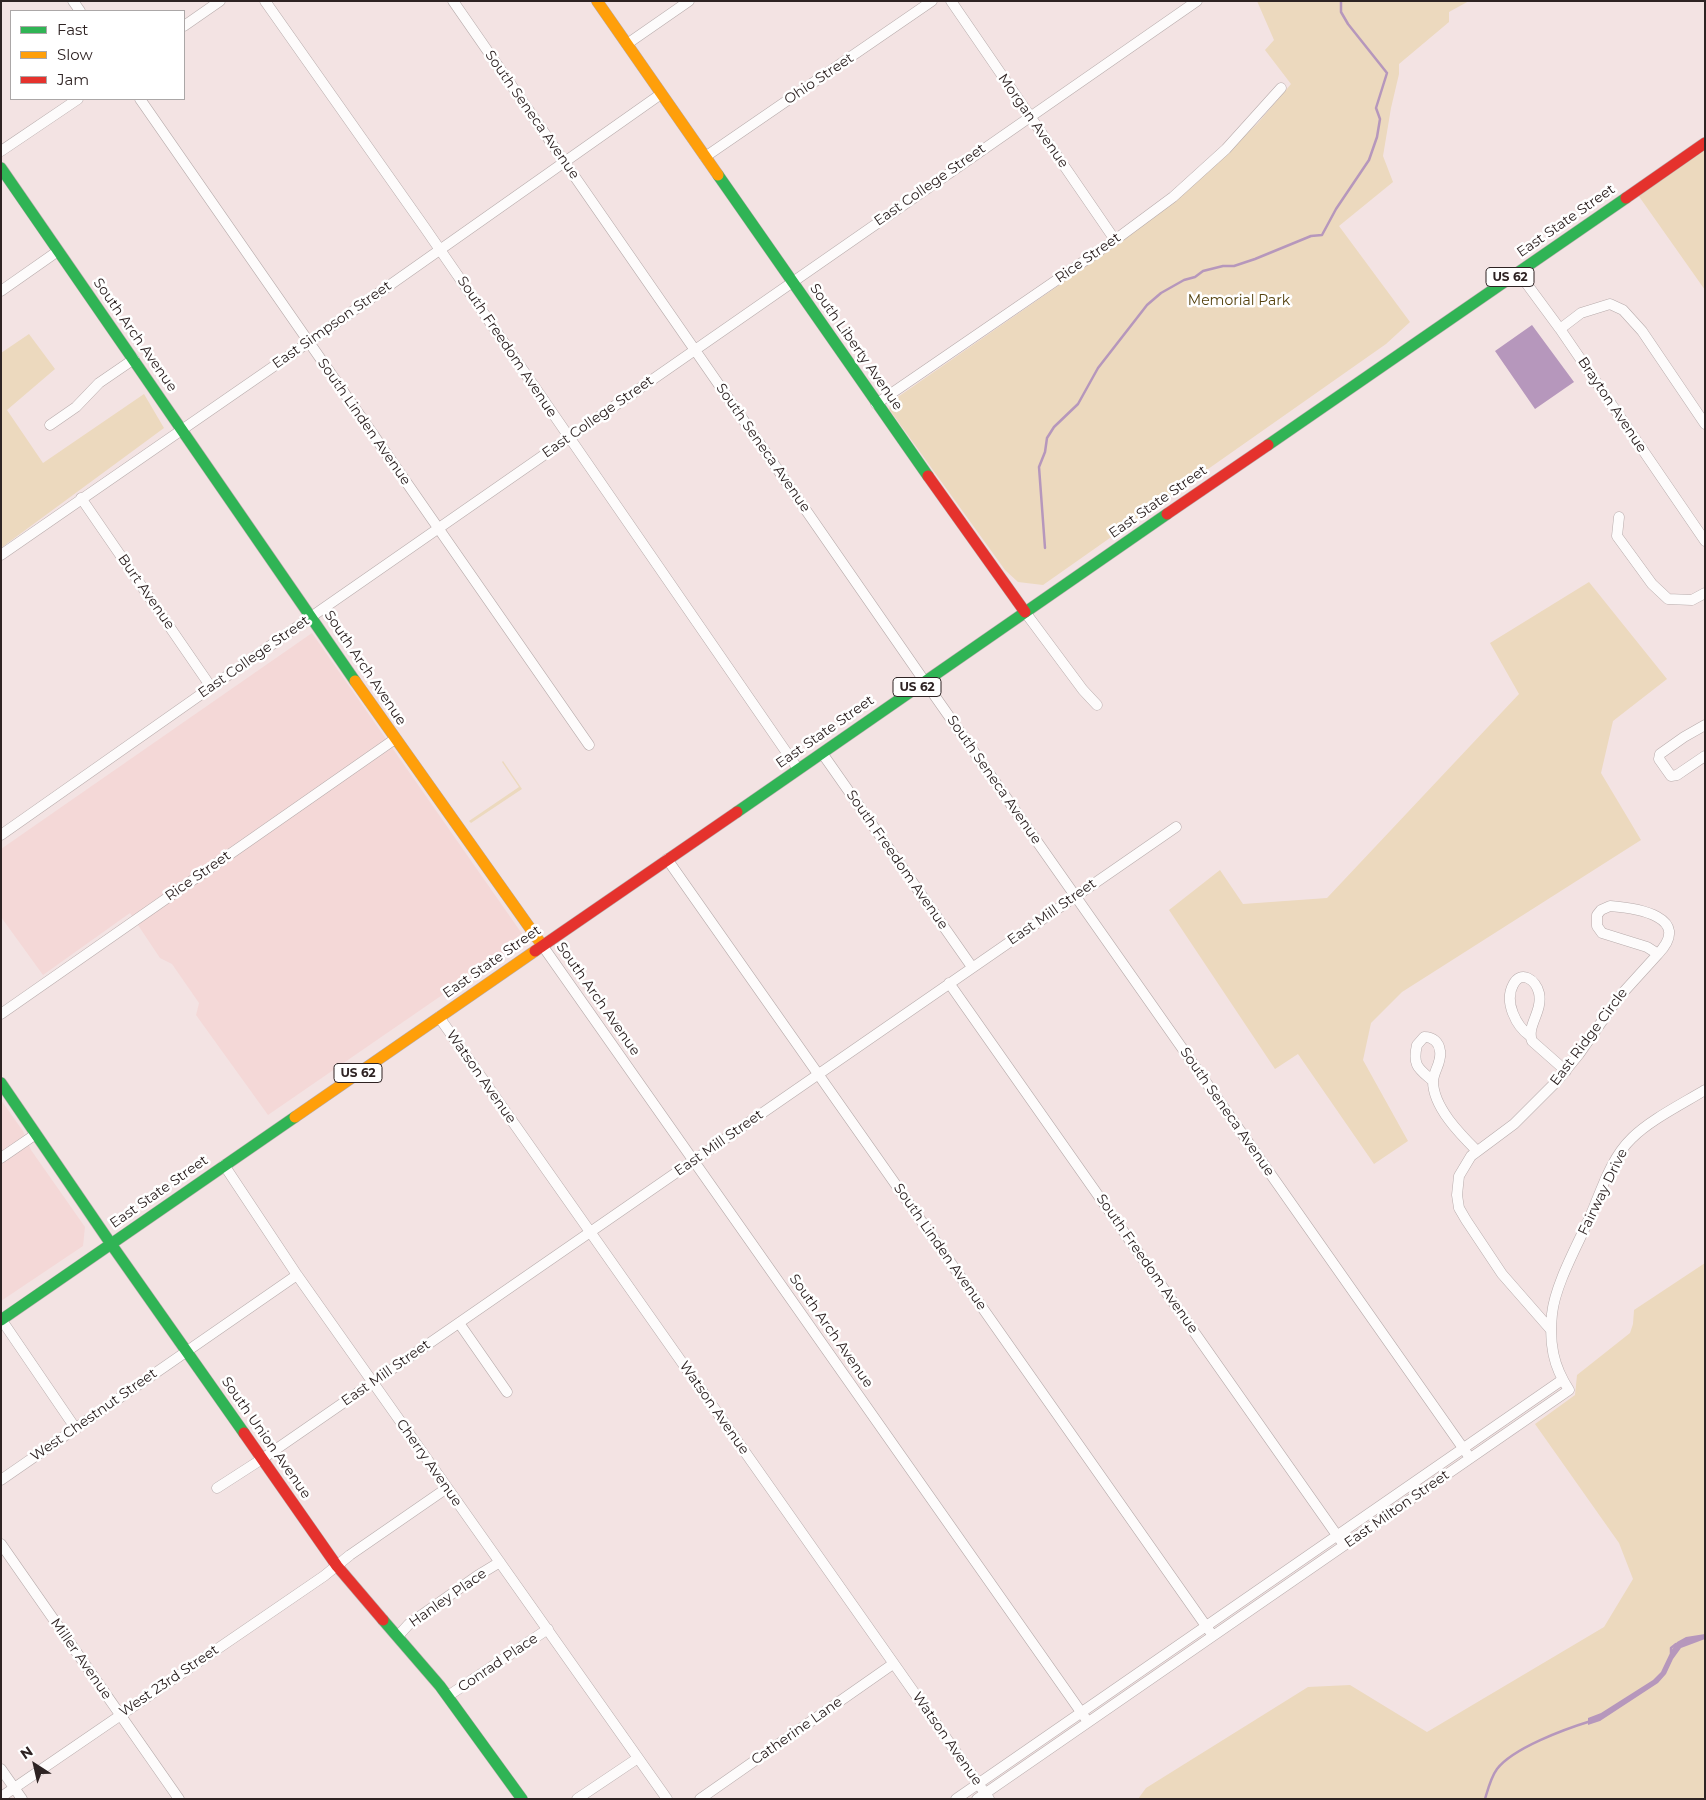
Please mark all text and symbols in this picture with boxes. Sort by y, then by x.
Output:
legend [10,10,185,100]
text: Fast [57,20,88,39]
text: Slow [57,45,93,64]
street label: South Seneca Avenue [481,47,583,183]
street label: Ohio Street [781,50,857,108]
text: Jam [57,70,89,89]
street label: Morgan Avenue [994,71,1072,171]
street label: East College Street [871,140,989,230]
street label: East State Street [1514,181,1618,261]
street label: Rice Street [1052,229,1124,287]
road number: US 62 [1486,268,1534,286]
street label: South Freedom Avenue [454,273,560,421]
street label: South Arch Avenue [89,275,181,395]
street label: East Simpson Street [269,278,395,372]
street label: South Liberty Avenue [806,280,906,414]
park label: Memorial Park [1188,293,1290,309]
street label: Brayton Avenue [1574,354,1650,456]
street label: South Linden Avenue [314,355,414,489]
street label: East College Street [539,372,657,462]
street label: South Seneca Avenue [712,380,814,516]
street label: East State Street [1106,462,1210,542]
street label: Burt Avenue [114,551,178,633]
street label: South Arch Avenue [320,607,410,729]
street label: East College Street [195,612,313,702]
road number: US 62 [893,678,941,696]
street label: East State Street [773,692,877,772]
street label: South Seneca Avenue [943,712,1045,848]
street label: South Freedom Avenue [842,787,952,933]
street label: Rice Street [162,847,234,905]
street label: East Mill Street [1004,875,1100,949]
street label: East State Street [440,922,544,1002]
street label: South Arch Avenue [552,939,644,1059]
street label: East Ridge Circle [1547,985,1631,1089]
street label: Watson Avenue [442,1027,520,1127]
street label: South Seneca Avenue [1176,1044,1278,1180]
road number: US 62 [334,1064,382,1082]
street label: East Mill Street [671,1106,767,1180]
street label: Fairway Drive [1575,1146,1631,1238]
street label: East State Street [107,1152,211,1232]
street label: South Linden Avenue [890,1180,990,1314]
street label: South Freedom Avenue [1092,1191,1202,1337]
street label: South Arch Avenue [785,1271,877,1391]
street label: East Mill Street [338,1336,434,1410]
street label: Watson Avenue [675,1358,753,1458]
street label: West Chestnut Street [28,1365,160,1465]
street label: South Union Avenue [218,1374,314,1502]
street label: Cherry Avenue [393,1416,465,1510]
street label: East Milton Street [1341,1467,1453,1551]
street label: Hanley Place [406,1565,490,1631]
street label: Miller Avenue [47,1615,115,1703]
street label: Conrad Place [455,1630,541,1696]
street label: West 23rd Street [116,1642,222,1720]
street label: Watson Avenue [908,1689,986,1789]
street label: Catherine Lane [748,1693,846,1769]
north arrow [10,1740,60,1790]
text: N [17,1742,36,1763]

